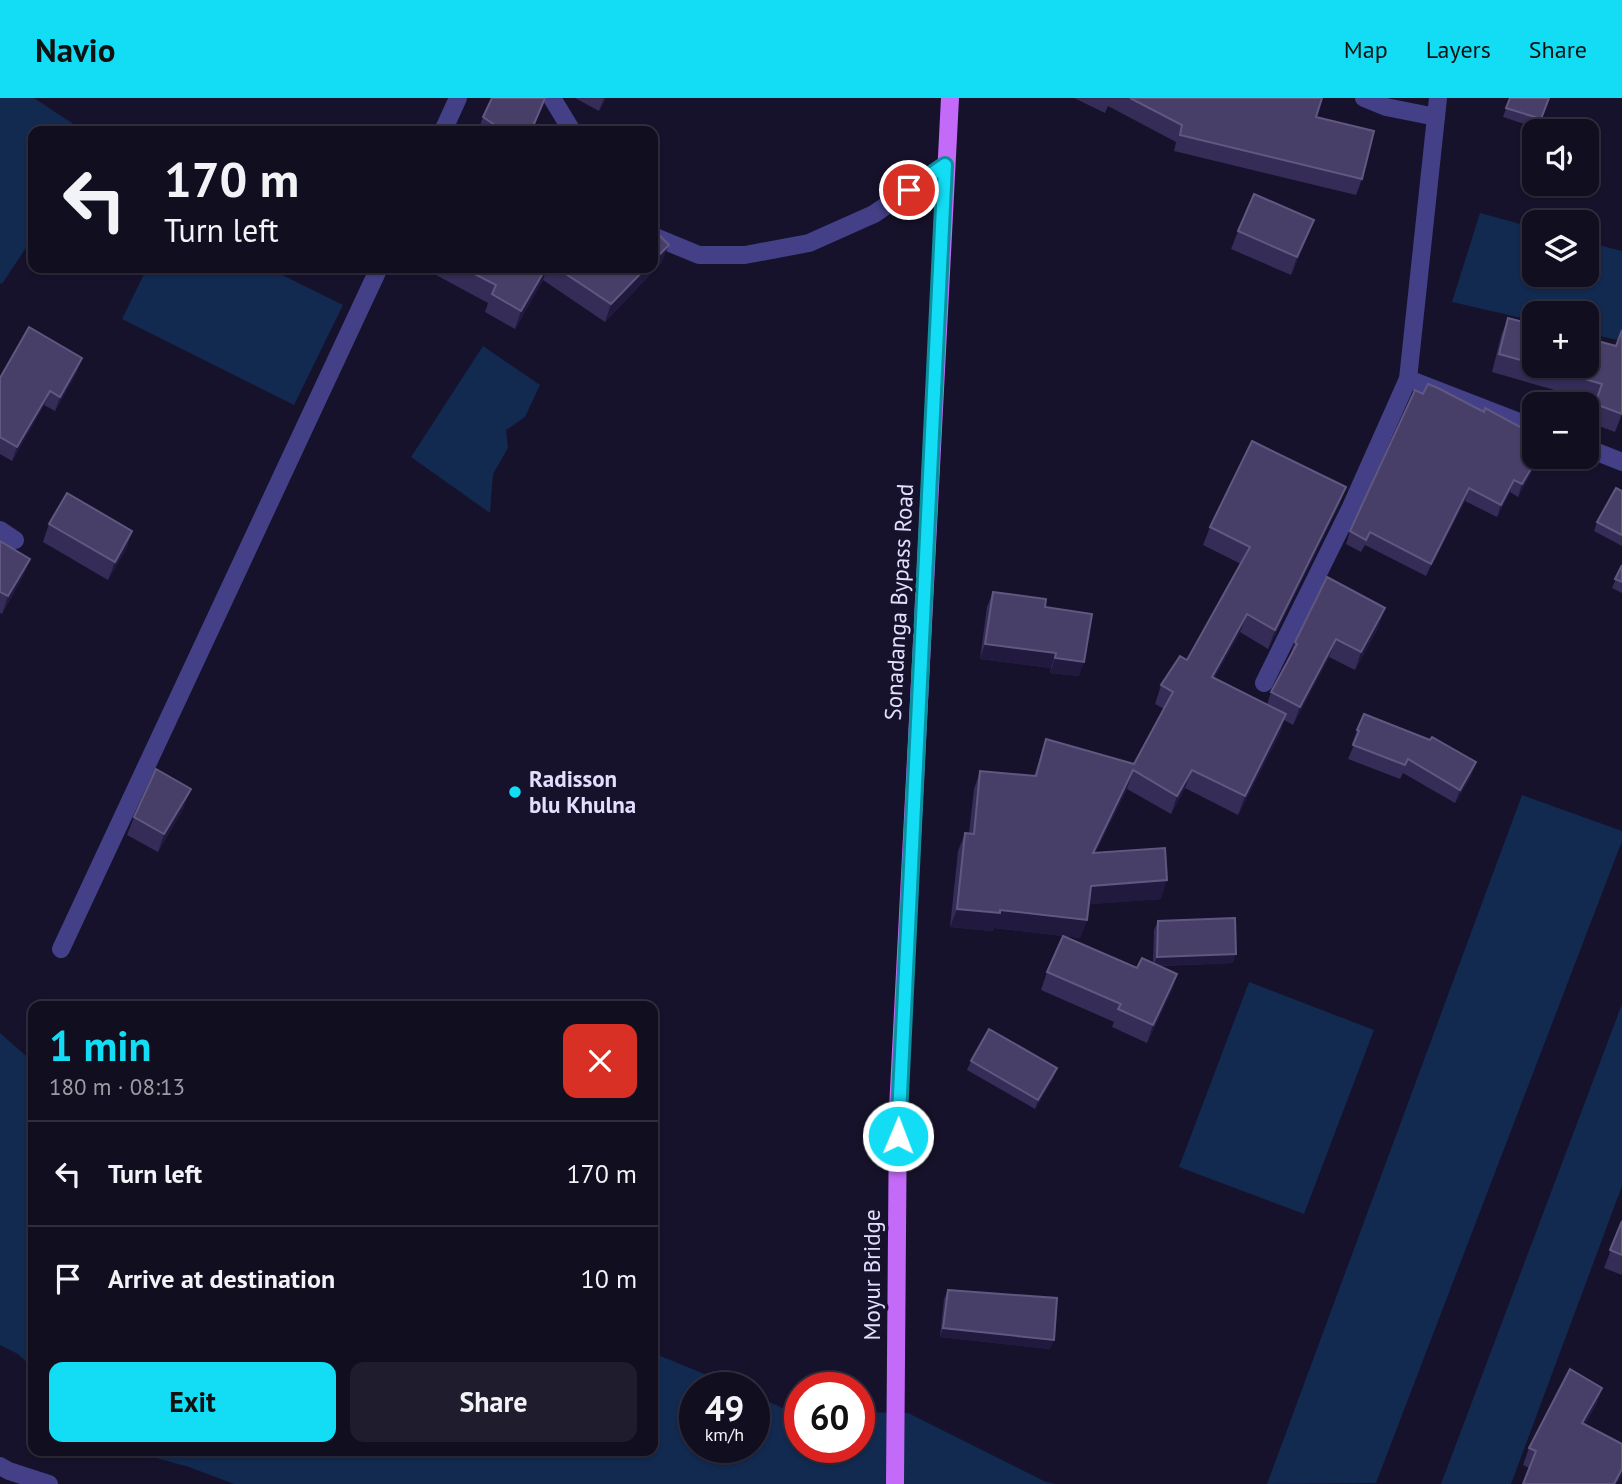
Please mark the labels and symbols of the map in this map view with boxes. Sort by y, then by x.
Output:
pin [879,160,939,220]
street label: Sonadanga Bypass Road [878,483,919,721]
place label: Radisson blu Khulna [529,764,636,819]
marker: Radisson blu Khulna [507,784,523,800]
position arrow [861,1099,935,1173]
street label: Moyur Bridge [857,1209,886,1341]
speed limit sign: 60 [784,1372,875,1463]

